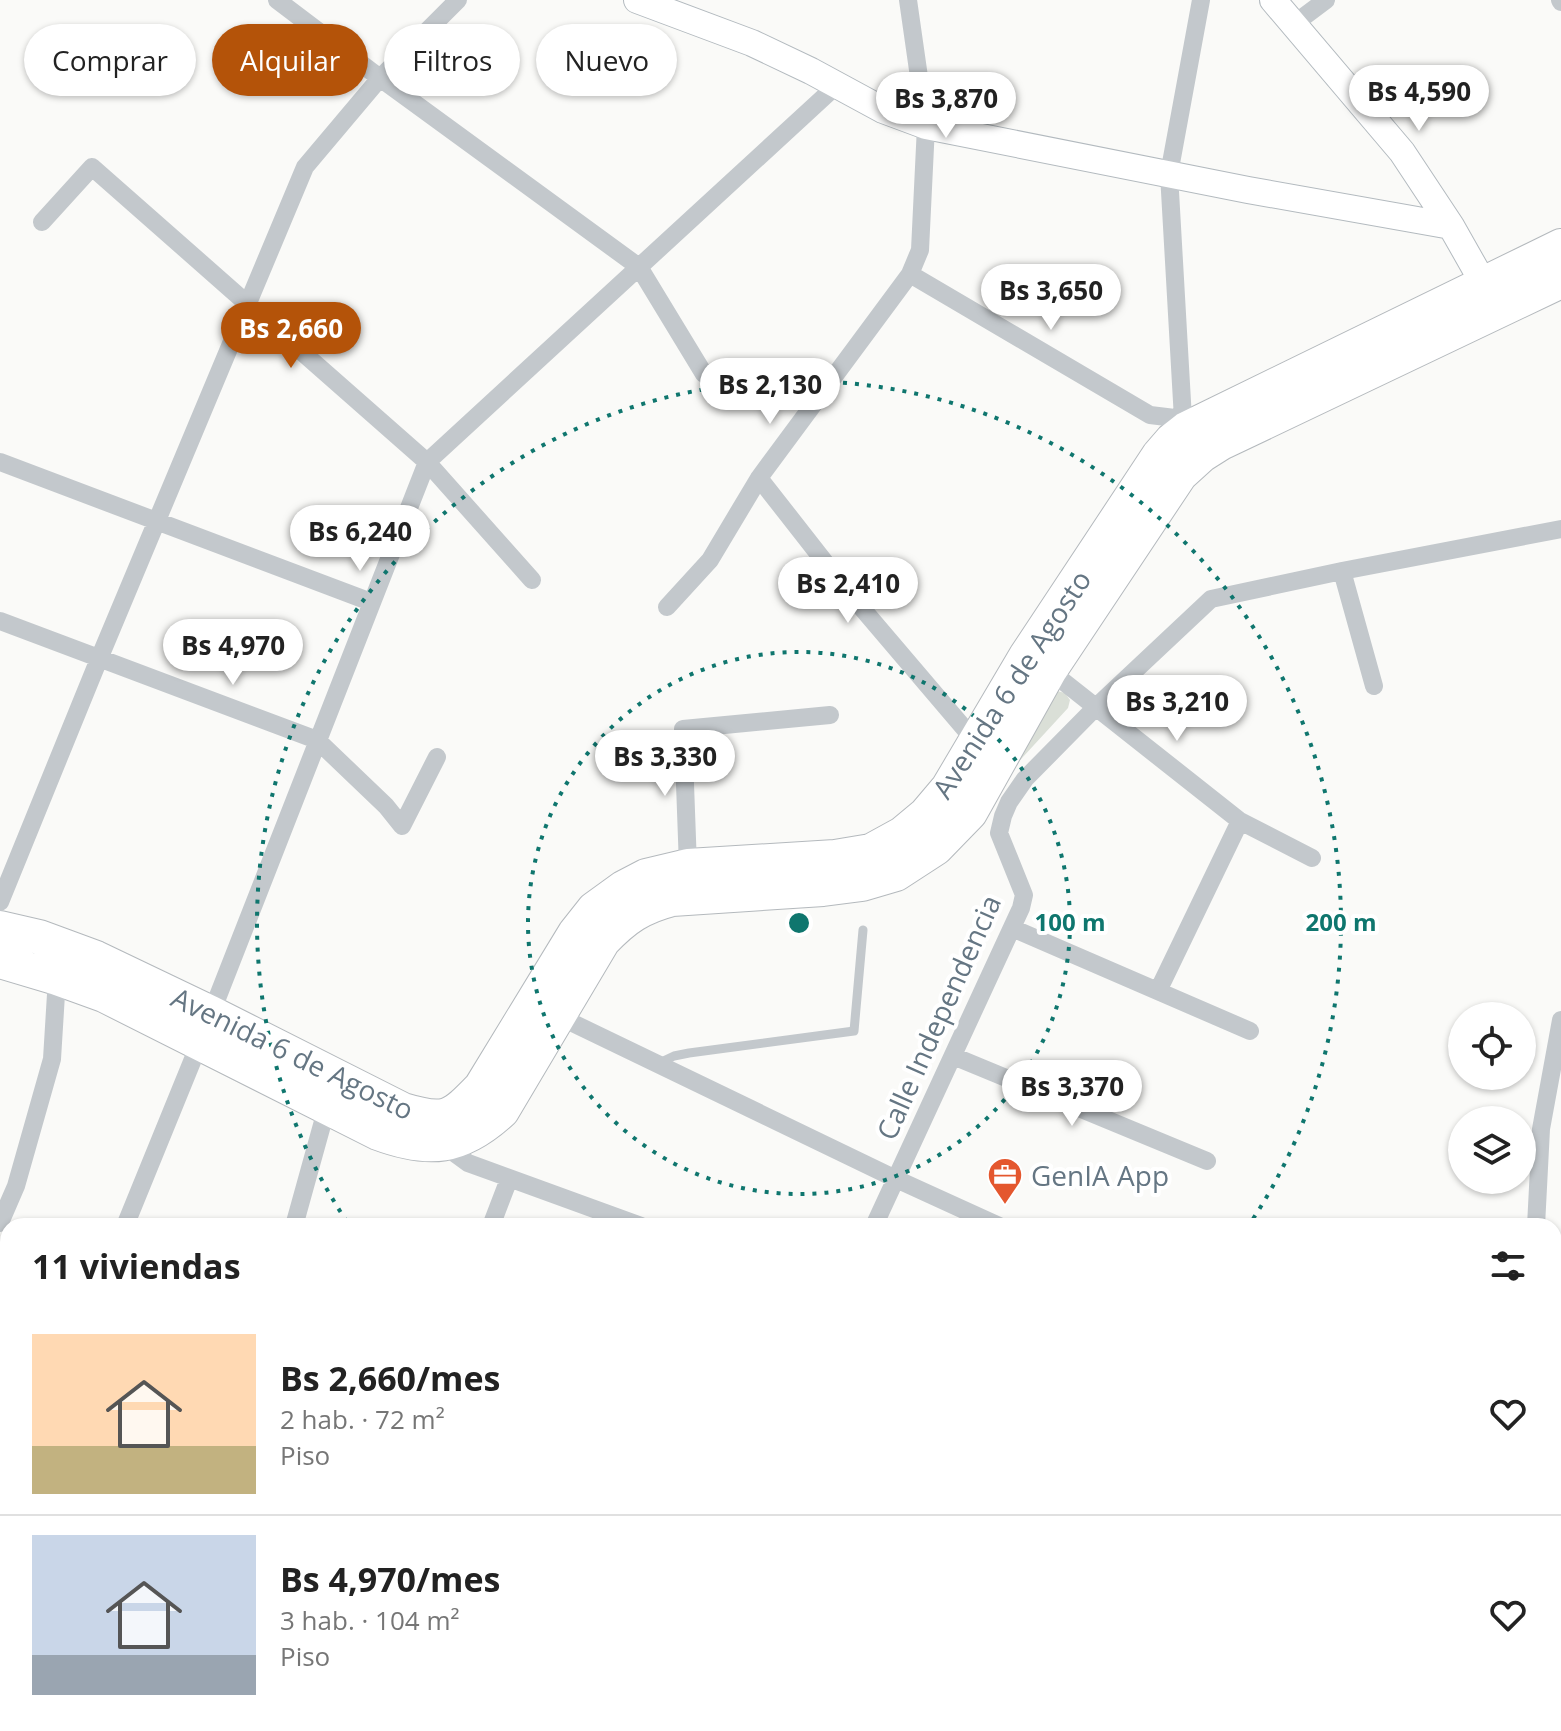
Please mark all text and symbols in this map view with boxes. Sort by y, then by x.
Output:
chip: Comprar [24,24,196,96]
chip: Alquilar [212,24,368,96]
chip: Filtros [384,24,520,96]
chip: Nuevo [536,24,677,96]
pin: Bs 4,590 [1336,65,1502,133]
pin: Bs 3,870 [863,72,1029,140]
text: Bs 4,590 [1367,73,1471,109]
text: Bs 3,870 [894,80,998,116]
pin: Bs 3,650 [968,264,1134,332]
text: Bs 3,650 [999,272,1103,308]
pin: Bs 2,660 [208,302,374,370]
text: Bs 2,660 [239,310,343,346]
pin: Bs 2,130 [687,358,853,426]
text: Bs 2,130 [718,366,822,402]
pin: Bs 6,240 [277,505,443,573]
text: Bs 6,240 [308,513,412,549]
pin: Bs 2,410 [765,557,931,625]
street label: Avenida 6 de Agosto [923,563,1099,805]
text: Bs 2,410 [796,565,900,601]
pin: Bs 4,970 [150,619,316,687]
text: Bs 4,970 [181,627,285,663]
pin: Bs 3,210 [1094,675,1260,743]
text: Bs 3,210 [1125,683,1229,719]
pin: Bs 3,330 [582,730,748,798]
text: Bs 3,330 [613,738,717,774]
street label: Calle Independencia [867,889,1009,1145]
text: 100 m [1035,905,1105,938]
text: 200 m [1306,905,1376,938]
centre of rings [785,909,813,937]
street label: Avenida 6 de Agosto [166,978,420,1128]
map controls [1448,1002,1536,1194]
button: locate [1448,1002,1536,1090]
pin: Bs 3,370 [989,1060,1155,1128]
text: Bs 3,370 [1020,1068,1124,1104]
button: layers [1448,1106,1536,1194]
office icon: GenIA App [986,1156,1024,1206]
place label: GenIA App [1031,1156,1169,1194]
text: 11 viviendas [32,1243,241,1289]
icon: filters [1486,1244,1530,1288]
text: Bs 2,660/mes [280,1355,500,1401]
icon: home [96,1366,192,1462]
icon: heart [1486,1392,1530,1436]
text: 2 hab. · 72 m² [280,1401,445,1437]
text: Piso [280,1437,330,1473]
text: Bs 4,970/mes [280,1556,500,1602]
icon: home [96,1567,192,1663]
icon: heart [1486,1593,1530,1637]
text: 3 hab. · 104 m² [280,1602,460,1638]
text: Piso [280,1638,330,1674]

